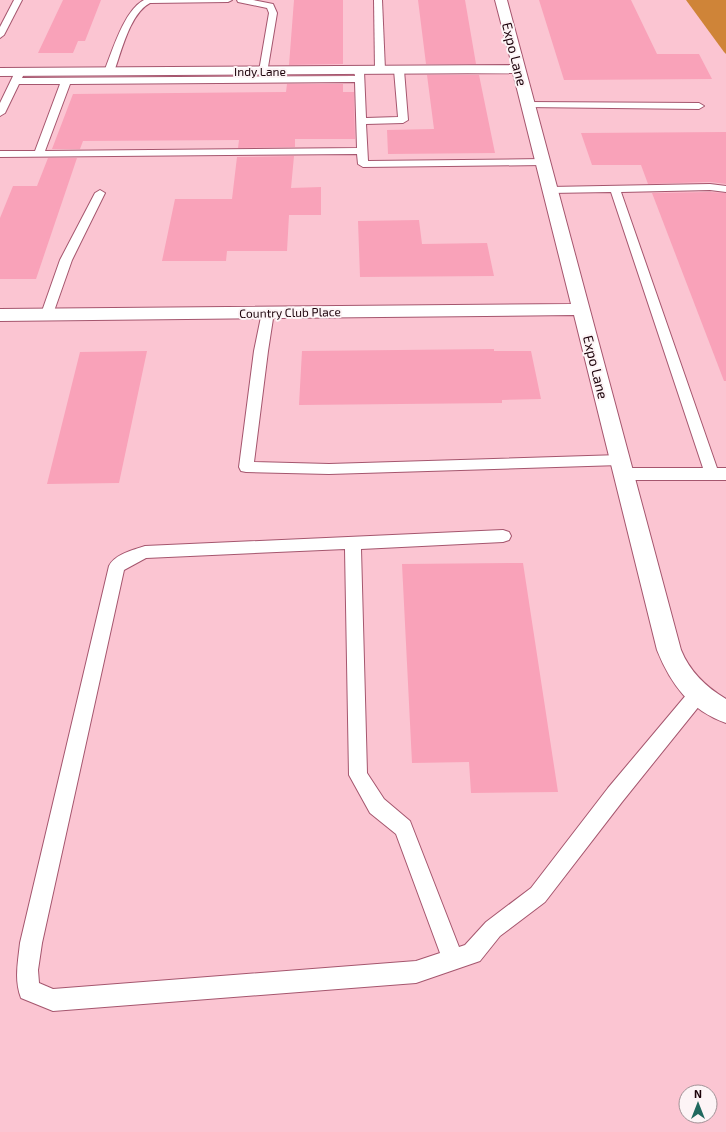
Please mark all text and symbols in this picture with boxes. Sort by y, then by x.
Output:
street label: Expo Lane [499,20,531,88]
street label: Indy Lane [234,64,286,78]
street label: Country Club Place [239,304,341,320]
street label: Expo Lane [580,333,612,401]
north arrow [678,1084,718,1124]
text: N [694,1087,702,1100]

